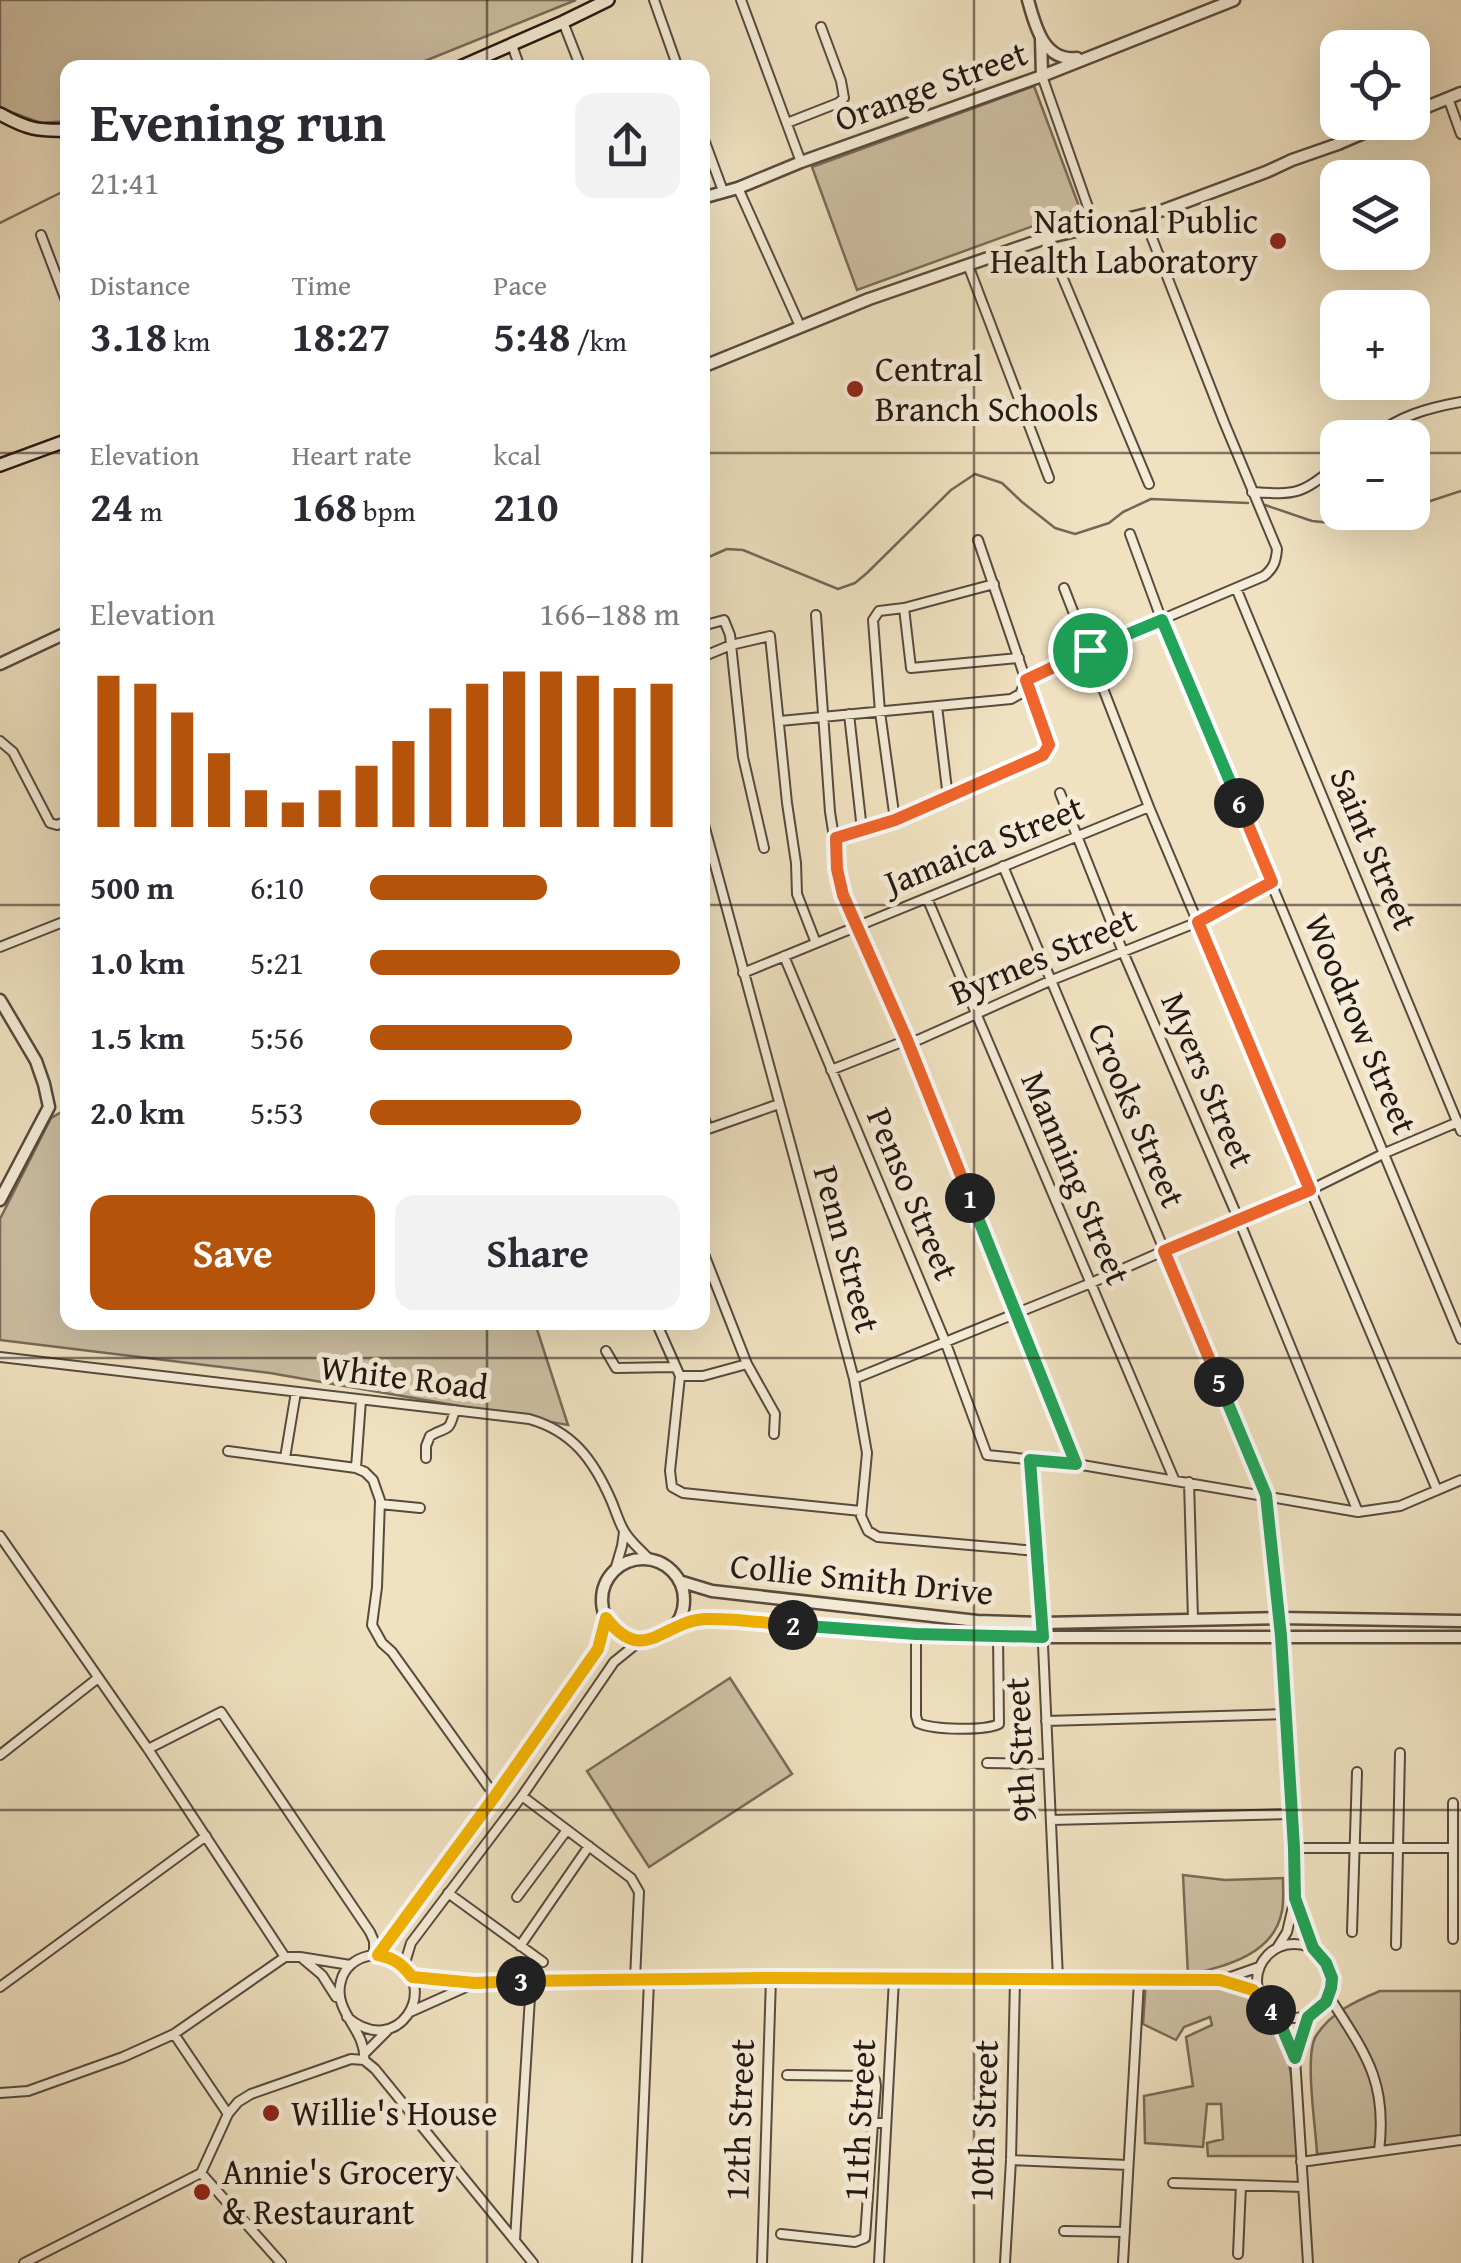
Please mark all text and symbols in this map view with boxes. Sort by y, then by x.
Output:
street label: Orange Street [827,27,1034,144]
map controls [1320,30,1430,530]
button: locate [1320,30,1430,140]
text: Evening run [90,81,386,161]
button: share [575,93,680,198]
text: 21:41 [90,159,159,206]
button: layers [1320,160,1430,270]
place label: National Public Health Laboratory [990,195,1259,286]
marker: National Public Health Laboratory [1267,230,1289,252]
text: Distance [90,264,190,305]
text: Time [292,264,351,305]
text: Pace [493,264,547,305]
button: + [1320,290,1430,400]
text: 3.18 [90,305,167,366]
text: 18:27 [292,305,391,366]
text: 5:48 [493,305,570,366]
text: km [167,320,210,361]
text: /km [570,320,627,361]
place label: Central Branch Schools [875,343,1099,434]
marker: Central Branch Schools [844,378,866,400]
button: − [1320,420,1430,530]
text: Elevation [90,434,200,475]
text: Heart rate [292,434,412,475]
text: kcal [493,434,541,475]
text: 24 [90,475,134,536]
text: 168 [292,475,357,536]
text: 210 [493,475,559,536]
text: m [134,490,163,531]
text: bpm [357,490,416,531]
text: Elevation [90,590,215,637]
text: 166–188 m [539,590,680,637]
pin [1048,608,1133,693]
icon: arrive [1063,623,1118,678]
street label: Saint Street [1317,760,1431,938]
pin: 6 [1214,778,1264,828]
street label: Jamaica Street [873,781,1091,909]
text: 6 [1232,782,1246,823]
text: 500 m [90,864,174,911]
text: 6:10 [250,864,304,911]
street label: Byrnes Street [942,893,1144,1018]
street label: Woodrow Street [1292,906,1431,1142]
text: 1.0 km [90,939,185,986]
text: 5:21 [250,939,304,986]
street label: Myers Street [1149,984,1268,1176]
text: 1.5 km [90,1014,185,1061]
text: 5:56 [250,1014,304,1061]
street label: Crooks Street [1076,1014,1199,1215]
street label: Manning Street [1009,1063,1144,1293]
text: 2.0 km [90,1089,185,1136]
text: 5:53 [250,1089,304,1136]
street label: Penso Street [854,1100,973,1288]
street label: Penn Street [801,1160,894,1338]
pin: 1 [945,1173,995,1223]
text: 1 [963,1177,977,1218]
button: Save [90,1195,375,1310]
button: Share [395,1195,680,1310]
street label: White Road [317,1341,491,1412]
pin: 5 [1194,1357,1244,1407]
text: 5 [1212,1361,1226,1402]
street label: Collie Smith Drive [728,1539,996,1618]
pin: 2 [768,1600,818,1650]
text: 2 [786,1604,800,1645]
street label: 9th Street [990,1676,1049,1824]
pin: 3 [496,1956,546,2006]
text: 3 [514,1960,528,2001]
pin: 4 [1246,1985,1296,2035]
text: 4 [1264,1989,1278,2030]
street label: 12th Street [710,2038,767,2202]
street label: 11th Street [829,2038,888,2202]
street label: 10th Street [954,2039,1011,2203]
place label: Willie's House [291,2087,497,2138]
marker: Willie's House [260,2102,282,2124]
place label: Annie's Grocery & Restaurant [222,2146,456,2237]
marker: Annie's Grocery & Restaurant [191,2181,213,2203]

